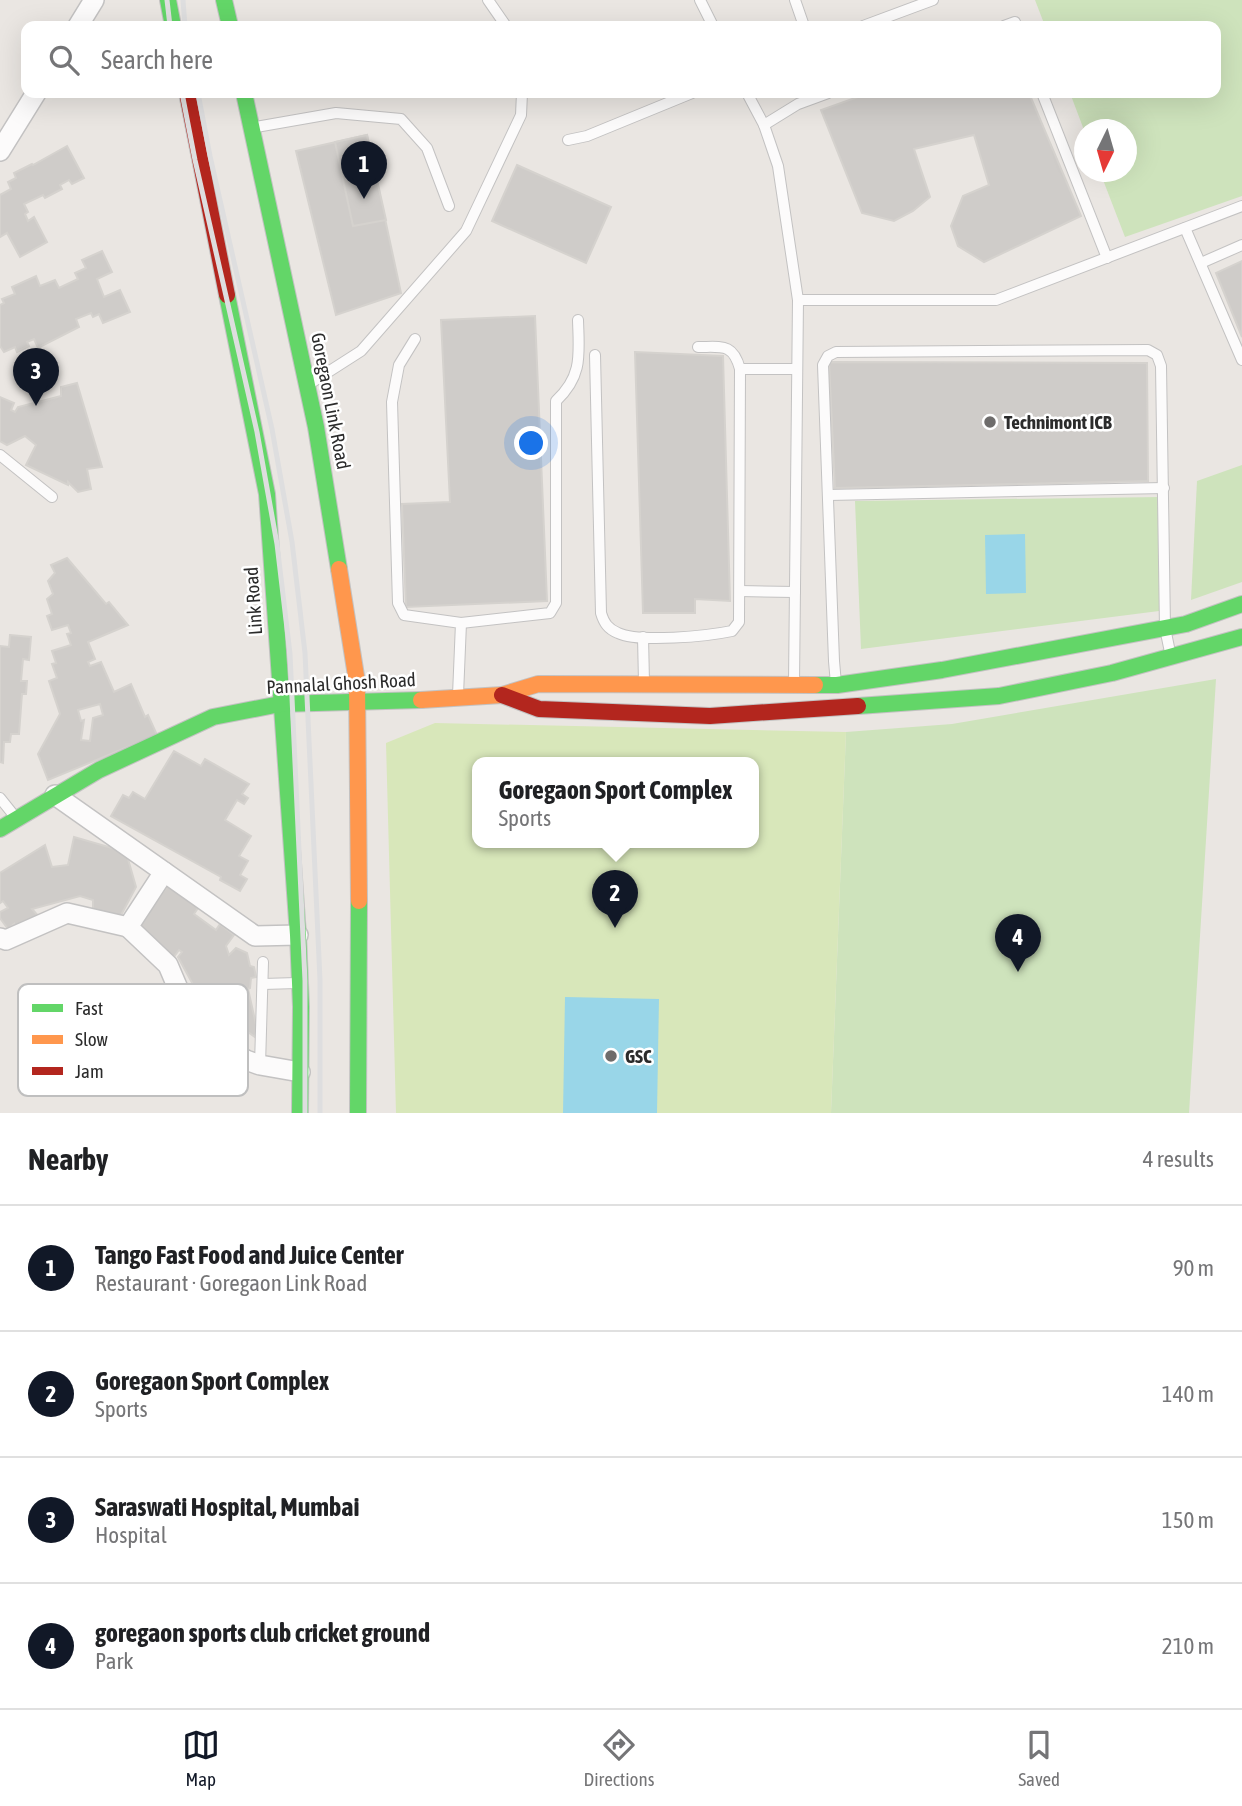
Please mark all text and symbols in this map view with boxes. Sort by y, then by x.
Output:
search box [21,21,1221,98]
icon: search [45,41,83,79]
text: Search here [101,45,213,75]
north arrow [1074,119,1137,182]
pin: 1 [341,141,387,199]
street label: Goregaon Link Road [307,331,355,471]
pin: 3 [13,348,59,406]
place label: Technimont ICB [1004,411,1112,433]
marker: Technimont ICB [982,414,998,430]
your location [514,426,548,460]
street label: Link Road [240,566,266,636]
street label: Pannalal Ghosh Road [266,668,416,698]
popup [472,757,759,848]
text: Goregaon Sport Complex [498,775,733,805]
text: Sports [498,805,551,831]
pin: 2 [592,870,638,928]
pin: 4 [995,914,1041,972]
legend [18,984,248,1096]
text: Fast [75,997,103,1019]
text: Slow [75,1028,109,1050]
place label: GSC [625,1045,652,1067]
marker: GSC [603,1048,619,1064]
text: Jam [75,1060,104,1082]
text: Nearby [28,1142,108,1176]
text: 4 results [1143,1146,1214,1172]
text: Tango Fast Food and Juice Center [95,1240,404,1270]
text: 1 [46,1255,56,1281]
text: 90 m [1173,1255,1214,1281]
text: Restaurant · Goregaon Link Road [95,1270,368,1296]
text: Goregaon Sport Complex [95,1366,329,1396]
text: 2 [46,1381,56,1407]
text: 140 m [1162,1381,1214,1407]
text: Sports [95,1396,148,1422]
text: Saraswati Hospital, Mumbai [95,1492,359,1522]
text: 3 [46,1507,56,1533]
text: 150 m [1162,1507,1214,1533]
text: Hospital [95,1522,167,1548]
text: goregaon sports club cricket ground [95,1618,430,1648]
text: 4 [46,1633,56,1659]
text: 210 m [1162,1633,1214,1659]
text: Park [95,1648,133,1674]
tab: Map [182,1726,220,1790]
tab: Directions [584,1726,654,1790]
tab: Saved [1018,1726,1060,1790]

